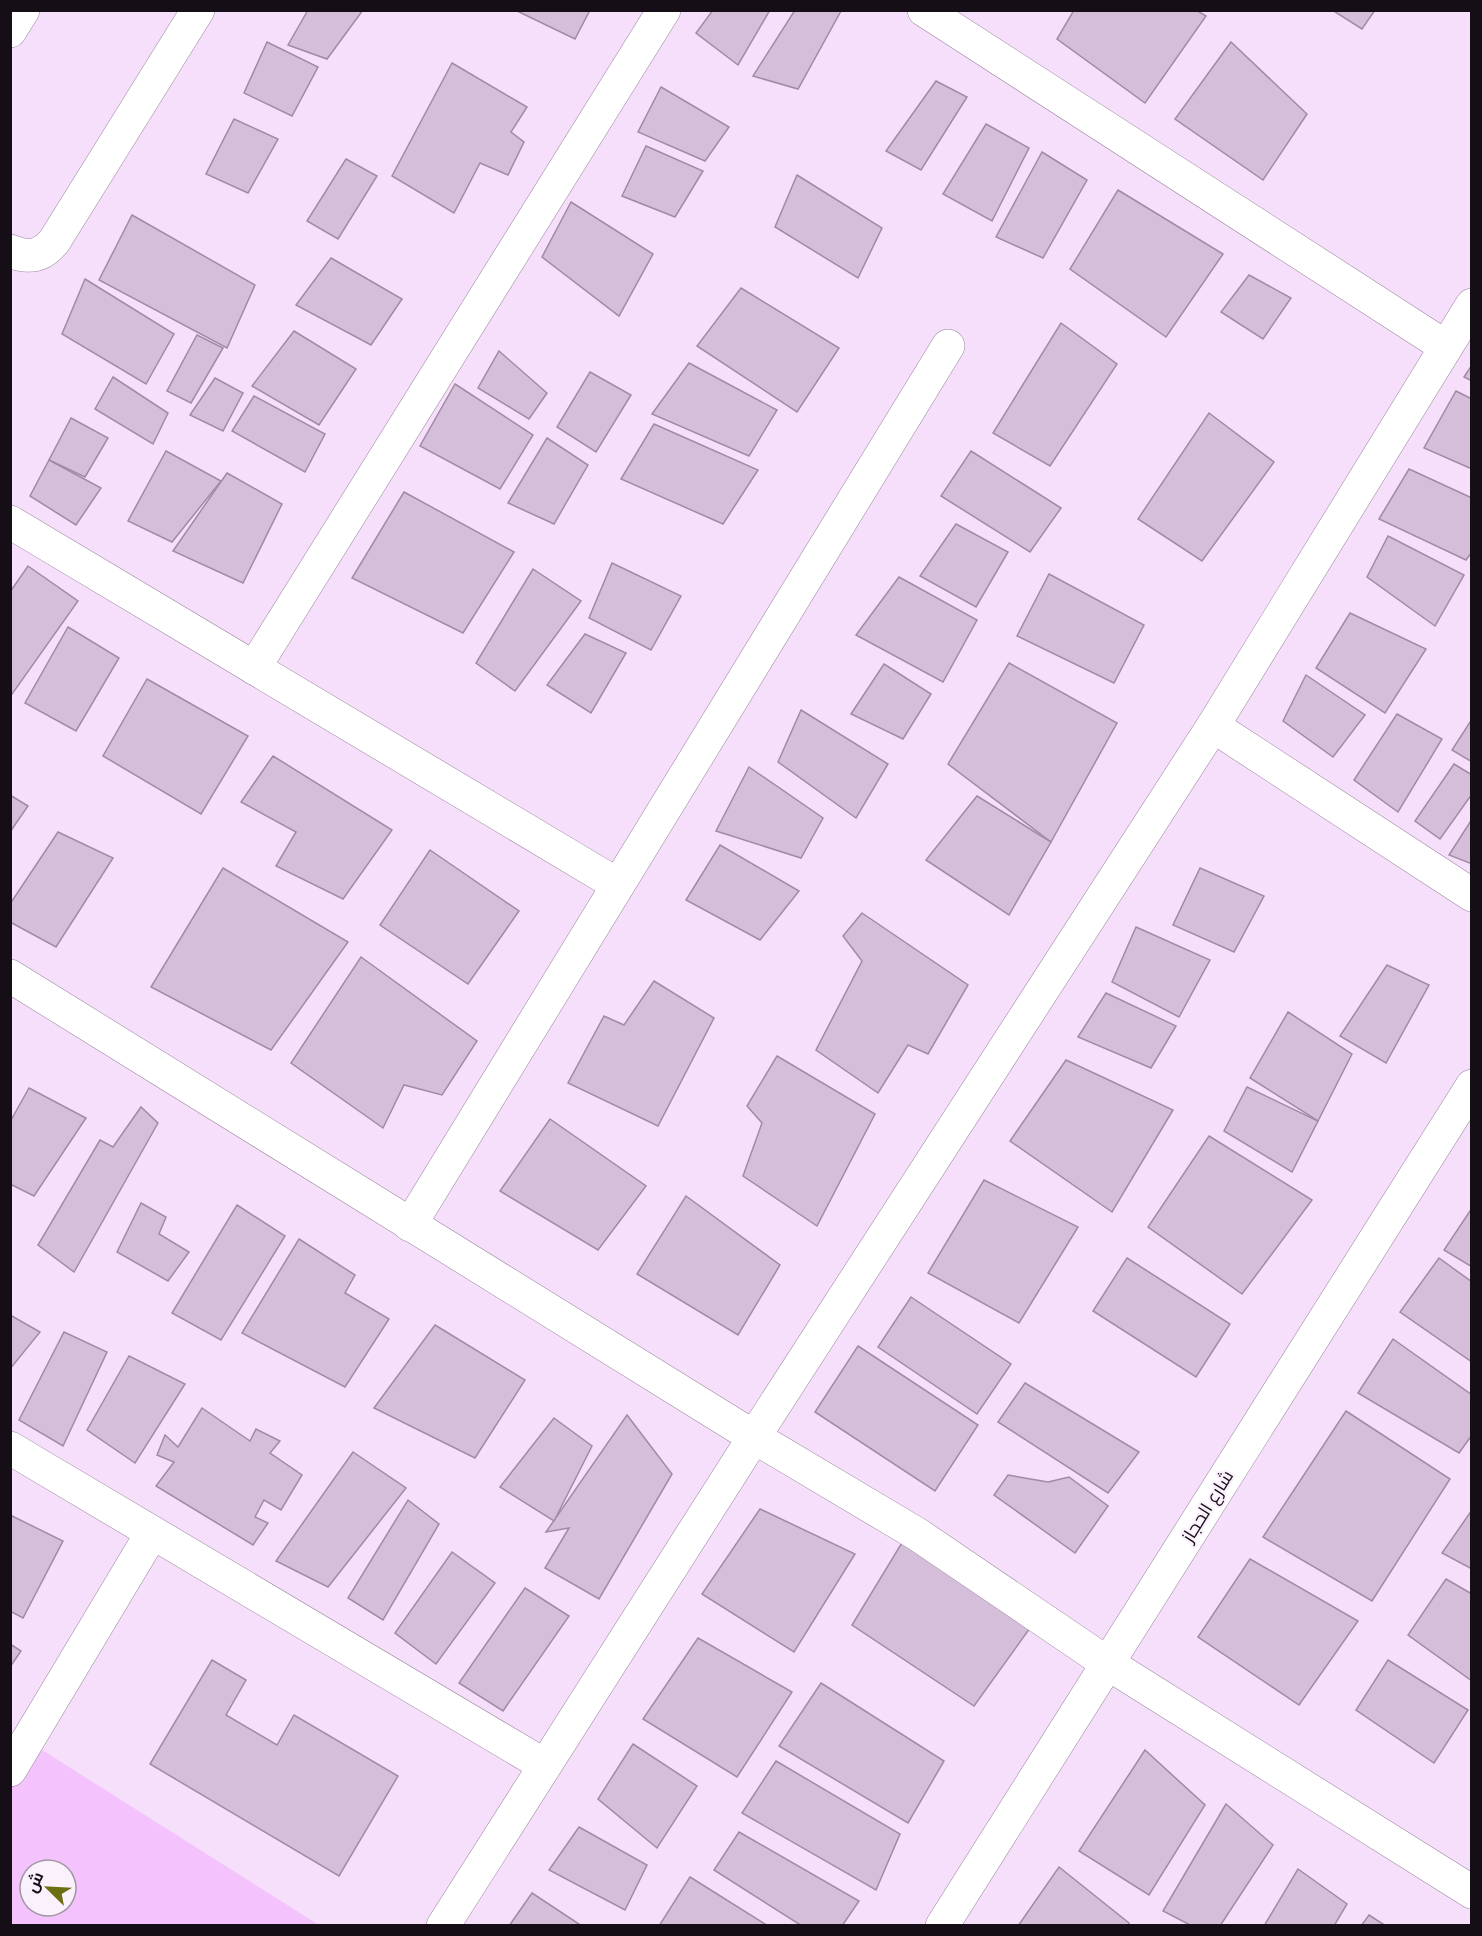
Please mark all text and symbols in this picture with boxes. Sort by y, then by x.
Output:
street label: شارع الحجاز [1175,1466,1239,1548]
north arrow [18,1858,78,1918]
text: ش [21,1868,48,1895]

